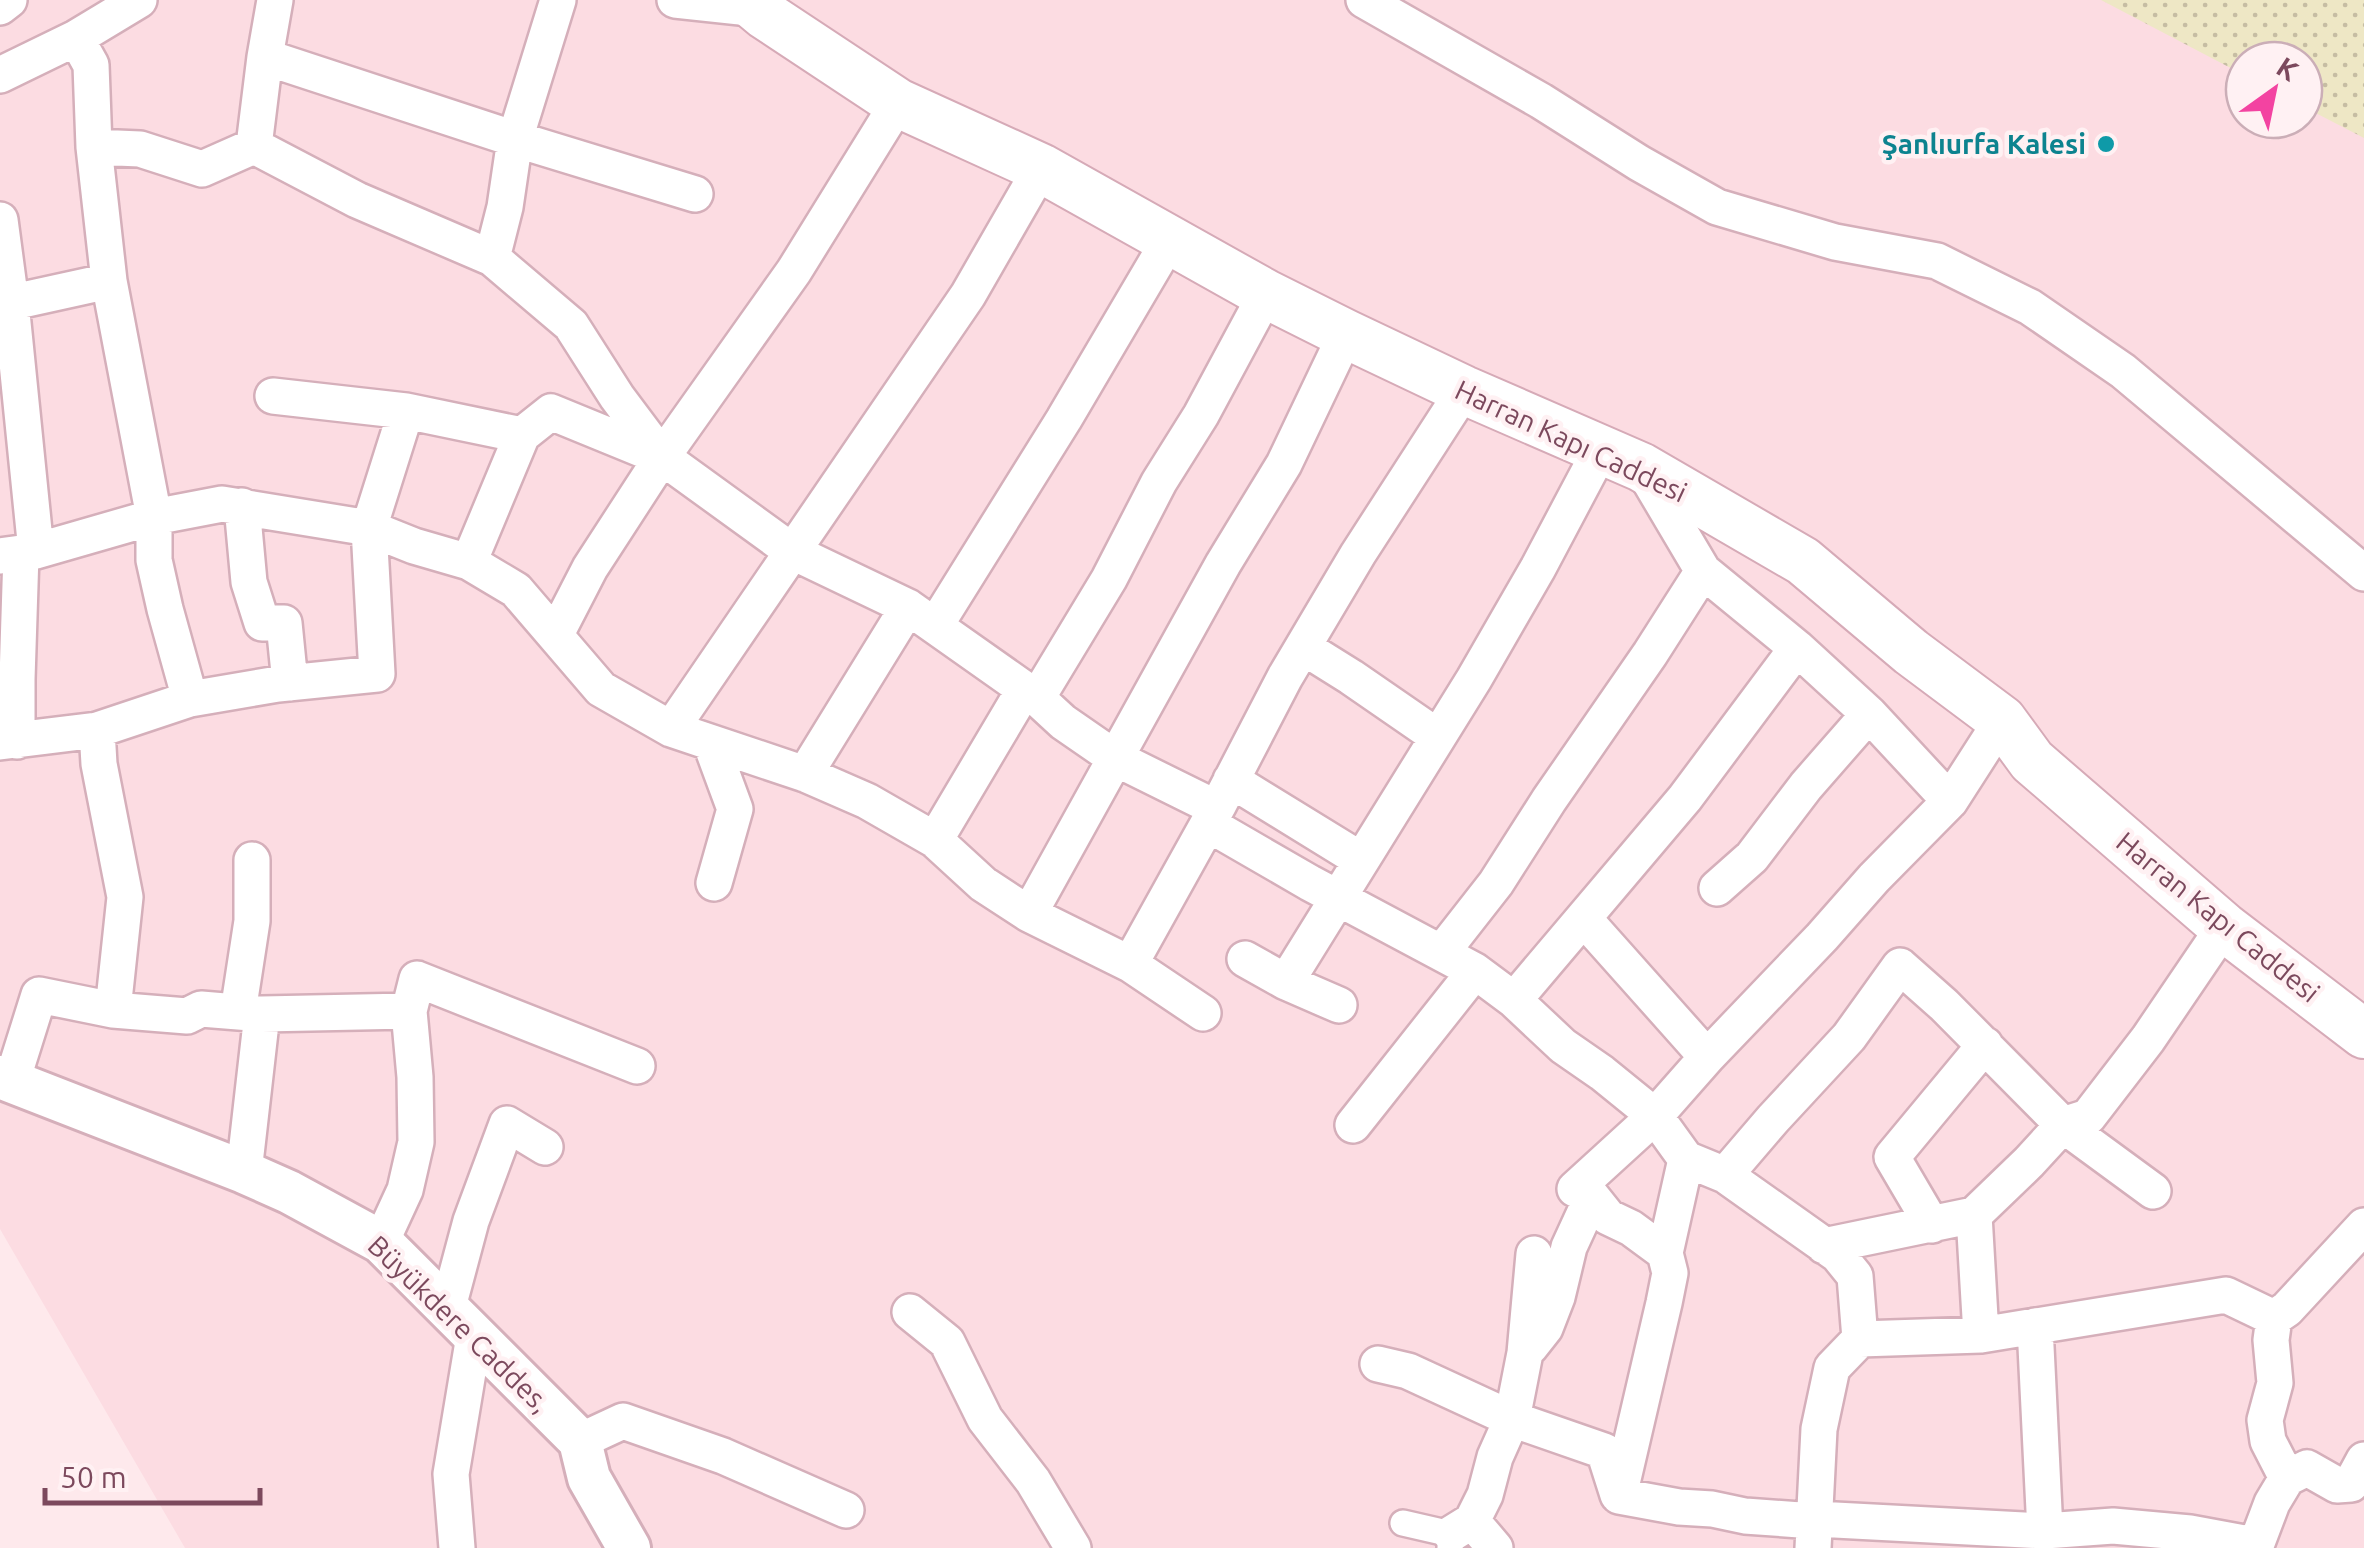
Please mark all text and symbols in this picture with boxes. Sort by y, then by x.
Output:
north arrow [2224,40,2324,140]
text: K [2272,51,2304,87]
place label: Şanlıurfa Kalesi [1882,128,2086,160]
marker: Şanlıurfa Kalesi [2095,133,2117,155]
street label: Harran Kapı Caddesi [1451,373,1692,508]
street label: Harran Kapı Caddesi [2111,825,2326,1008]
street label: Büyükdere Caddes, [362,1229,556,1418]
scale bar [45,1443,260,1505]
text: 50 m [60,1460,127,1494]

